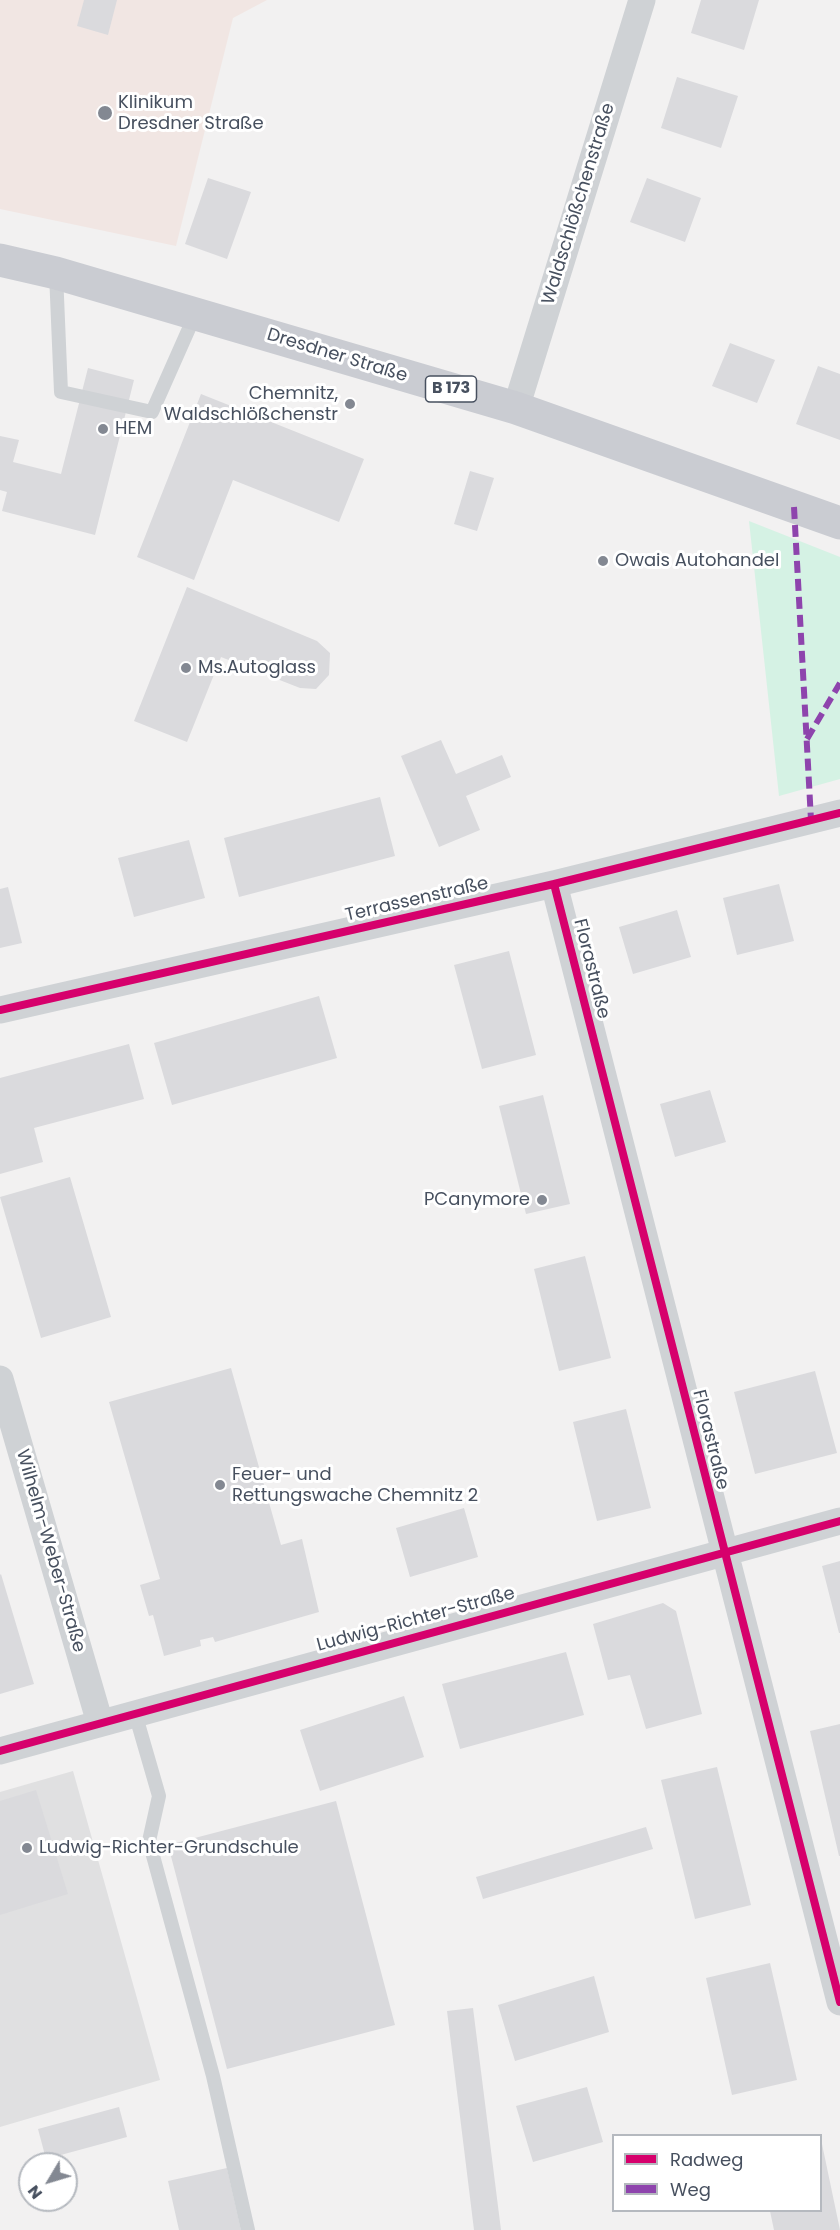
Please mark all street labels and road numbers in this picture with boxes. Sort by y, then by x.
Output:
street label: Waldschlößchenstraße [538,101,620,307]
street label: Dresdner Straße [264,324,410,388]
road number: B 173 [426,376,476,402]
street label: Terrassenstraße [343,873,491,927]
street label: Florastraße [568,917,614,1021]
street label: Florastraße [687,1388,733,1492]
street label: Wilhelm-Weber-Straße [11,1447,89,1655]
street label: Ludwig-Richter-Straße [315,1583,517,1657]

